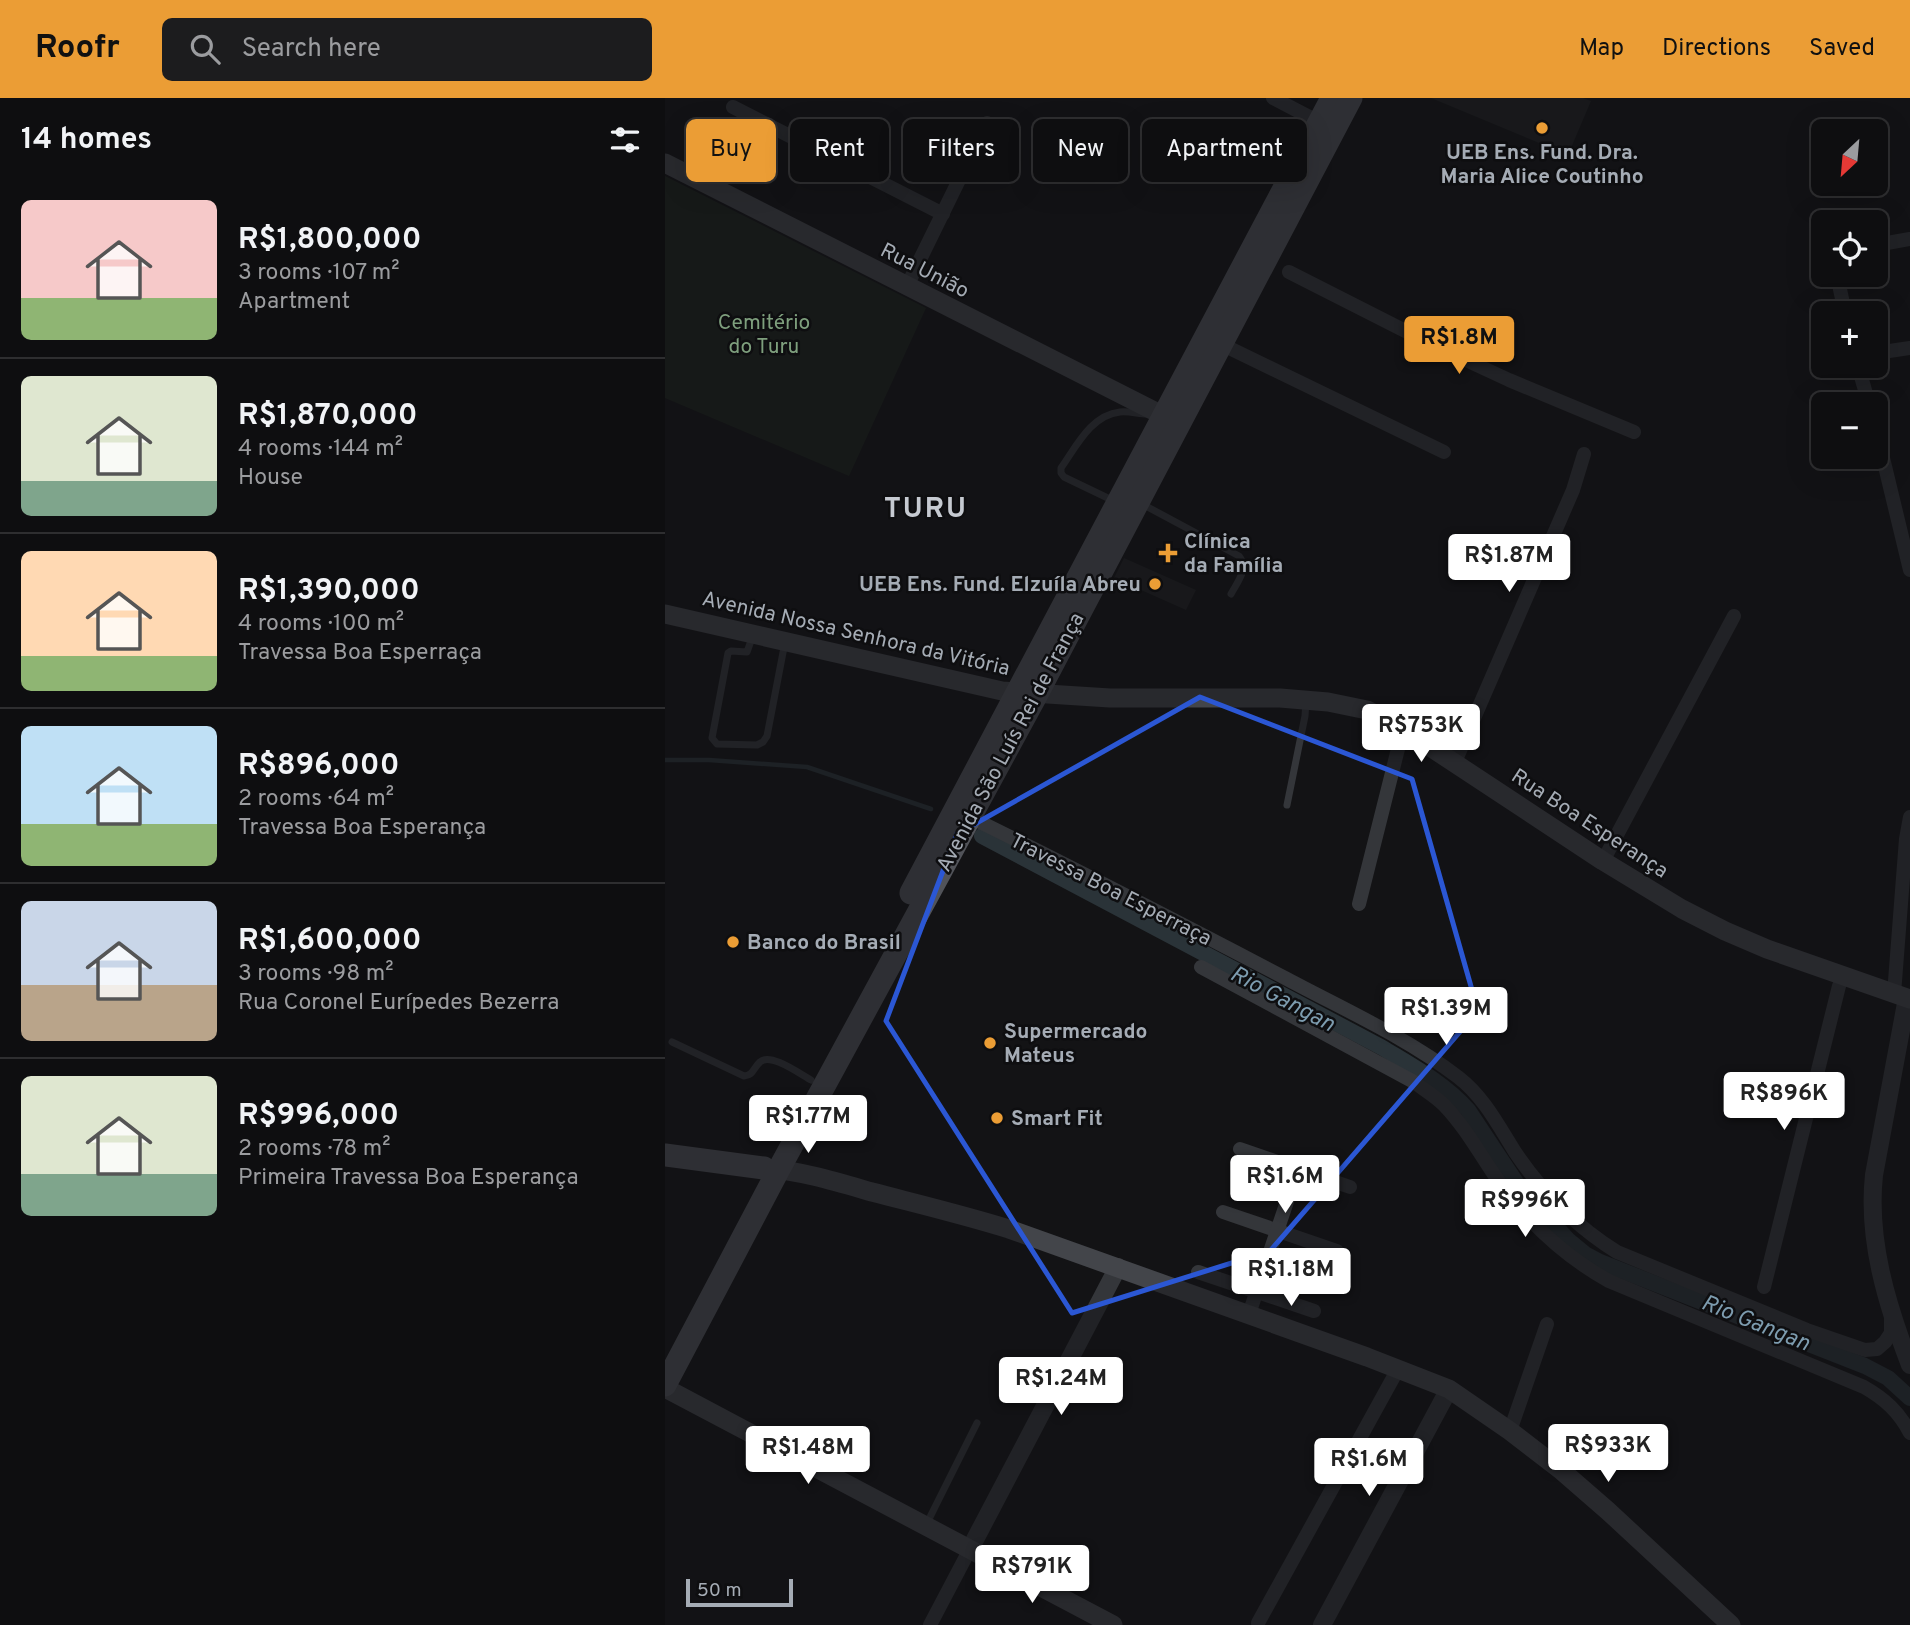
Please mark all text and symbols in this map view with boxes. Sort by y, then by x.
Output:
search box [162,18,652,81]
text: Roofr [35,28,120,70]
icon: search [186,30,224,68]
text: Search here [242,33,381,66]
text: Map [1579,34,1624,64]
text: Directions [1662,34,1771,64]
text: Saved [1809,34,1875,64]
chip: Buy [686,119,776,182]
chip: Rent [790,119,889,182]
chip: Filters [903,119,1019,182]
chip: New [1033,119,1128,182]
chip: Apartment [1142,119,1307,182]
north arrow [1811,119,1888,196]
map controls [1811,119,1888,469]
marker: UEB Ens. Fund. Dra. Maria Alice Coutinho [1534,120,1550,136]
icon: filters [606,121,644,159]
text: 14 homes [21,122,152,159]
place label: UEB Ens. Fund. Dra. Maria Alice Coutinho [1440,140,1644,191]
button: locate [1811,210,1888,287]
text: R$1,800,000 [238,222,421,259]
icon: home [77,228,161,312]
street label: Rua União [875,238,973,305]
text: 3 rooms · 107 m² [238,259,400,288]
text: Apartment [238,288,350,317]
button: + [1811,301,1888,378]
park label: Cemitério do Turu [718,310,810,361]
pin: R$1.8M [1402,316,1516,376]
text: R$1.8M [1420,324,1498,353]
button: − [1811,392,1888,469]
text: R$1,870,000 [238,398,418,435]
icon: home [77,404,161,488]
text: 4 rooms · 144 m² [238,435,403,464]
text: House [238,464,303,493]
district label: TURU [884,492,968,528]
place label: Clínica da Família [1184,529,1283,580]
pin: R$1.87M [1444,534,1574,594]
text: R$1.87M [1464,542,1554,571]
marker: Clínica da Família [1158,543,1178,563]
place label: UEB Ens. Fund. Elzuíla Abreu [859,572,1141,599]
text: R$1,390,000 [238,573,420,610]
marker: UEB Ens. Fund. Elzuíla Abreu [1147,576,1163,592]
icon: home [77,579,161,663]
street label: Avenida Nossa Senhora da Vitória [699,586,1012,683]
street label: Avenida São Luís Rei de França [931,608,1091,877]
text: 4 rooms · 100 m² [238,610,404,639]
text: Travessa Boa Esperraça [238,639,482,668]
pin: R$753K [1364,704,1478,764]
text: R$753K [1378,712,1464,741]
text: R$896,000 [238,748,399,785]
icon: home [77,754,161,838]
street label: Rua Boa Esperança [1506,763,1673,885]
text: 2 rooms · 64 m² [238,785,394,814]
text: Travessa Boa Esperança [238,814,486,843]
street label: Travessa Boa Esperraça [1005,828,1216,953]
text: R$1,600,000 [238,923,421,960]
icon: home [77,929,161,1013]
place label: Banco do Brasil [747,930,901,957]
marker: Banco do Brasil [725,934,741,950]
text: 3 rooms · 98 m² [238,960,394,989]
water label: Rio Gangan [1225,961,1340,1040]
pin: R$1.39M [1381,988,1511,1047]
text: Rua Coronel Eurípedes Bezerra [238,989,559,1018]
text: R$1.39M [1400,995,1492,1024]
place label: Supermercado Mateus [1004,1019,1147,1070]
marker: Supermercado Mateus [982,1035,998,1051]
pin: R$896K [1727,1072,1841,1132]
text: R$896K [1740,1080,1828,1109]
pin: R$1.77M [743,1096,873,1155]
text: R$996,000 [238,1098,399,1135]
text: R$1.77M [765,1103,851,1132]
icon: home [77,1104,161,1188]
place label: Smart Fit [1011,1106,1103,1133]
marker: Smart Fit [989,1110,1005,1126]
text: 2 rooms · 78 m² [238,1135,391,1164]
pin: R$1.6M [1228,1156,1342,1215]
text: R$1.6M [1246,1163,1324,1192]
text: Primeira Travessa Boa Esperança [238,1164,578,1193]
pin: R$996K [1468,1180,1582,1239]
text: R$996K [1481,1187,1569,1216]
pin: R$1.18M [1226,1248,1356,1308]
text: R$1.18M [1248,1256,1334,1285]
water label: Rio Gangan [1697,1289,1814,1359]
pin: R$1.24M [996,1358,1126,1417]
text: R$1.24M [1015,1365,1107,1394]
pin: R$933K [1551,1424,1665,1484]
pin: R$1.48M [743,1426,873,1486]
text: R$933K [1564,1432,1652,1461]
text: R$1.48M [762,1434,854,1463]
pin: R$1.6M [1312,1438,1426,1498]
text: R$1.6M [1330,1446,1408,1475]
pin: R$791K [975,1546,1089,1605]
text: R$791K [991,1553,1073,1582]
scale bar [686,1576,793,1608]
text: 50 m [697,1579,742,1603]

